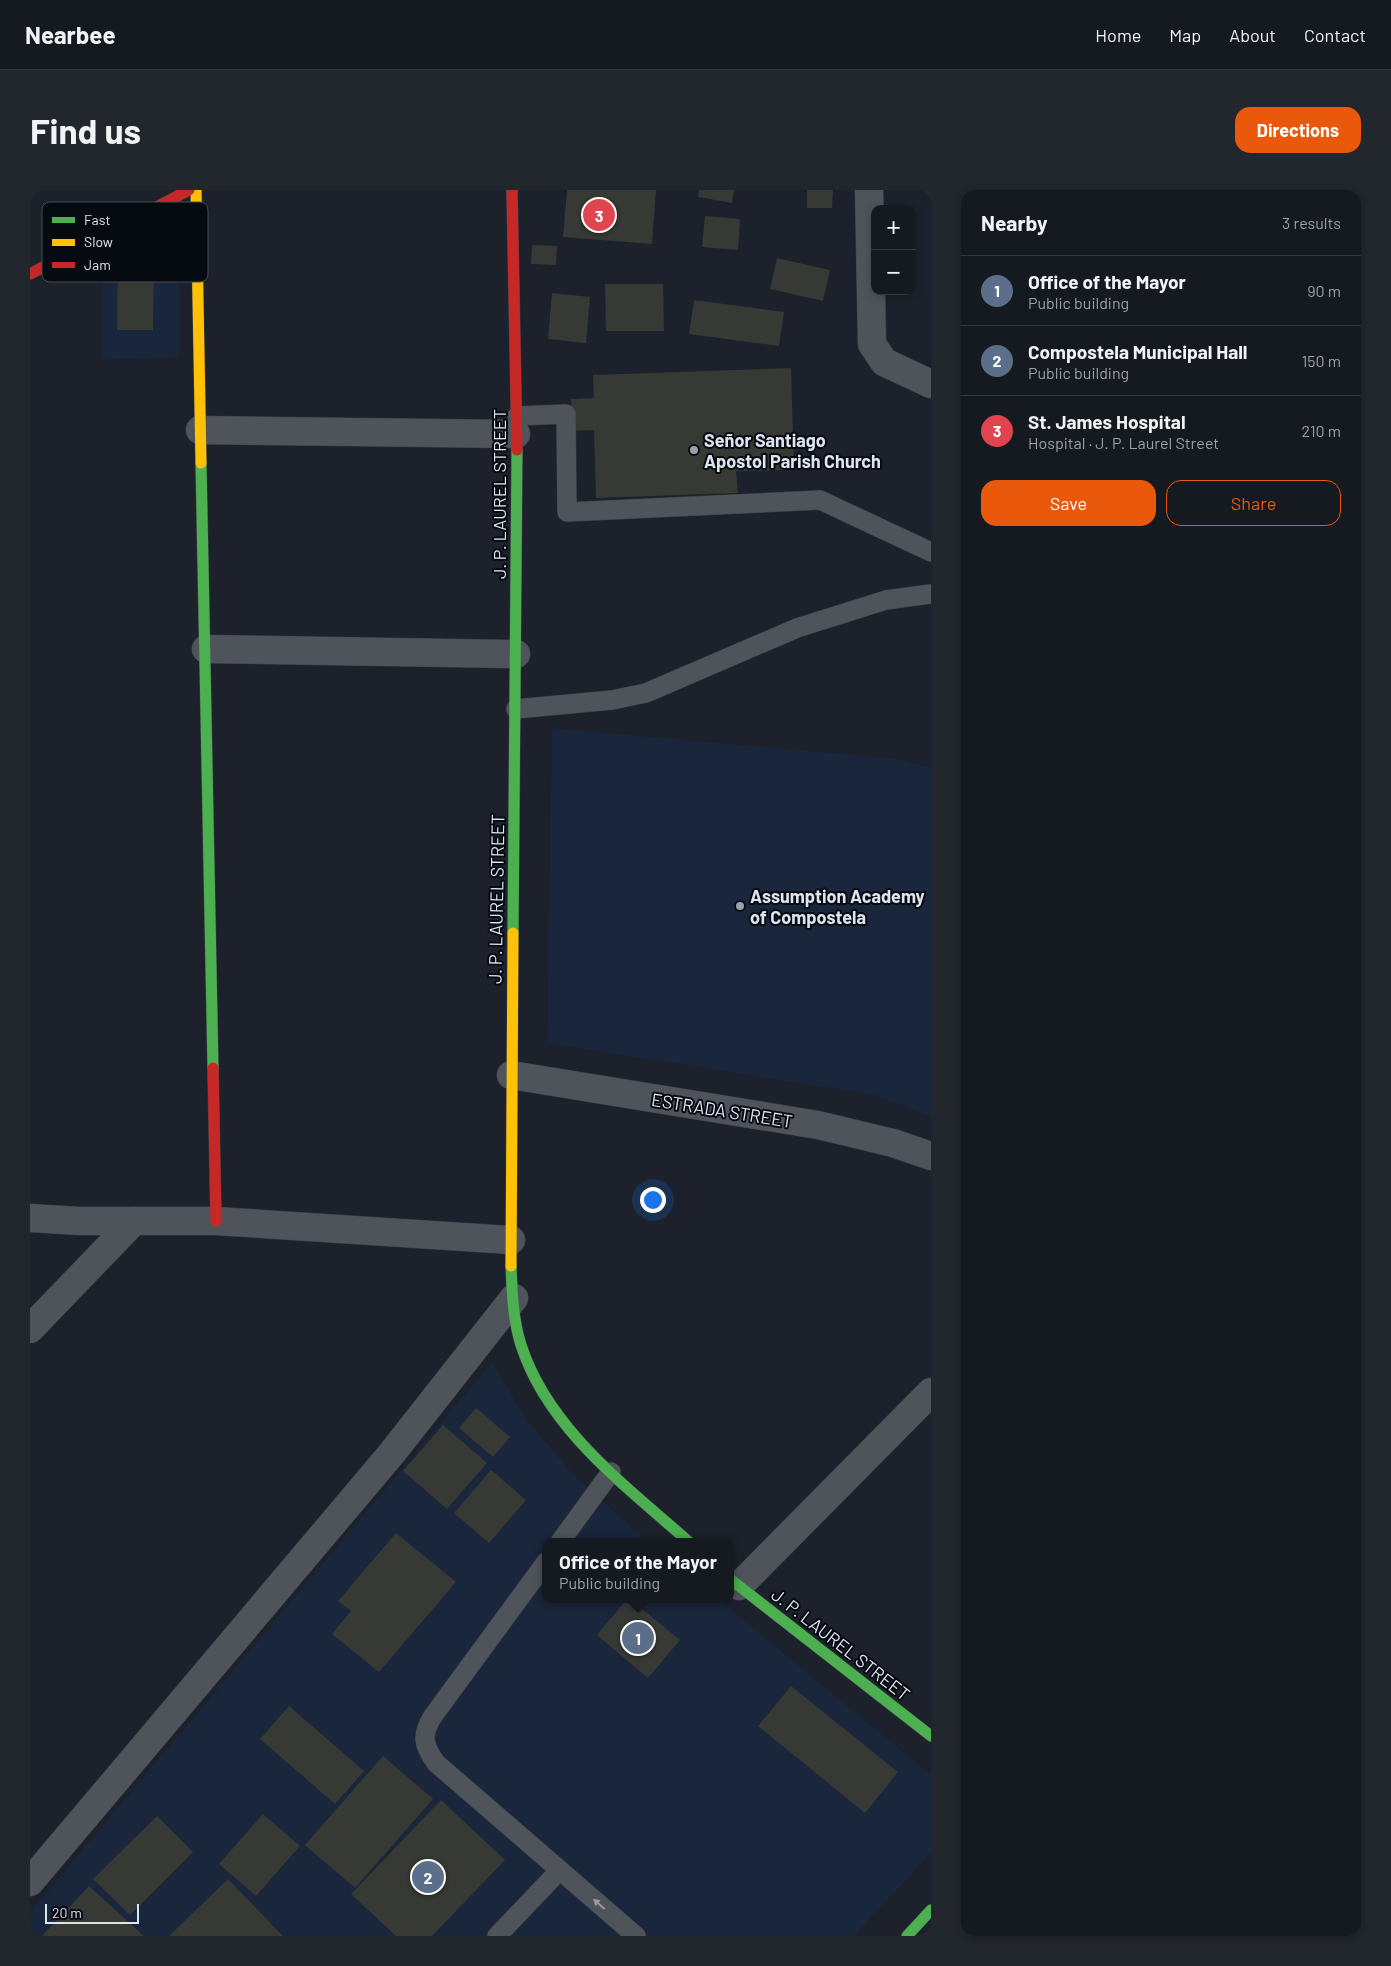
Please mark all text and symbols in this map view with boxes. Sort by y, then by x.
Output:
text: Nearbee [25,20,116,49]
text: Home [1095,24,1141,46]
text: Map [1169,24,1201,46]
text: About [1229,24,1276,46]
text: Contact [1304,24,1366,46]
button: Directions [1235,107,1361,153]
text: Find us [30,109,141,151]
pin: 3 [583,196,615,234]
legend [42,202,208,282]
map controls [871,205,916,295]
button: + [871,205,916,250]
text: Nearby [981,210,1047,235]
text: Fast [84,211,110,228]
text: 3 results [1282,213,1341,232]
text: Slow [84,233,113,250]
button: − [871,250,916,295]
text: Jam [84,256,111,273]
text: Office of the Mayor [1028,270,1186,293]
text: 1 [994,281,1000,300]
text: 90 m [1307,281,1341,300]
text: Public building [1028,293,1129,312]
text: Compostela Municipal Hall [1028,340,1247,363]
text: 2 [993,351,1001,370]
text: 150 m [1302,351,1341,370]
text: Public building [1028,363,1129,382]
street label: J. P. LAUREL STREET [488,409,510,579]
text: St. James Hospital [1028,410,1186,433]
text: 3 [993,421,1001,440]
text: 210 m [1302,421,1341,440]
place label: Señor Santiago Apostol Parish Church [704,429,881,472]
text: Hospital · J. P. Laurel Street [1028,433,1219,452]
marker: Señor Santiago Apostol Parish Church [688,444,700,456]
button: Save [981,480,1156,526]
button: Share [1166,480,1341,526]
street label: J. P. LAUREL STREET [484,814,508,984]
place label: Assumption Academy of Compostela [750,885,925,928]
marker: Assumption Academy of Compostela [734,900,746,912]
street label: ESTRADA STREET [650,1088,794,1132]
your location [640,1187,666,1213]
popup [542,1538,734,1603]
text: Office of the Mayor [559,1550,717,1573]
text: Public building [559,1573,660,1592]
street label: J. P. LAUREL STREET [767,1583,915,1705]
pin: 1 [622,1619,654,1657]
pin: 2 [412,1858,444,1896]
one-way arrow [593,1899,605,1910]
scale bar [45,1901,139,1924]
text: 20 m [52,1904,82,1921]

